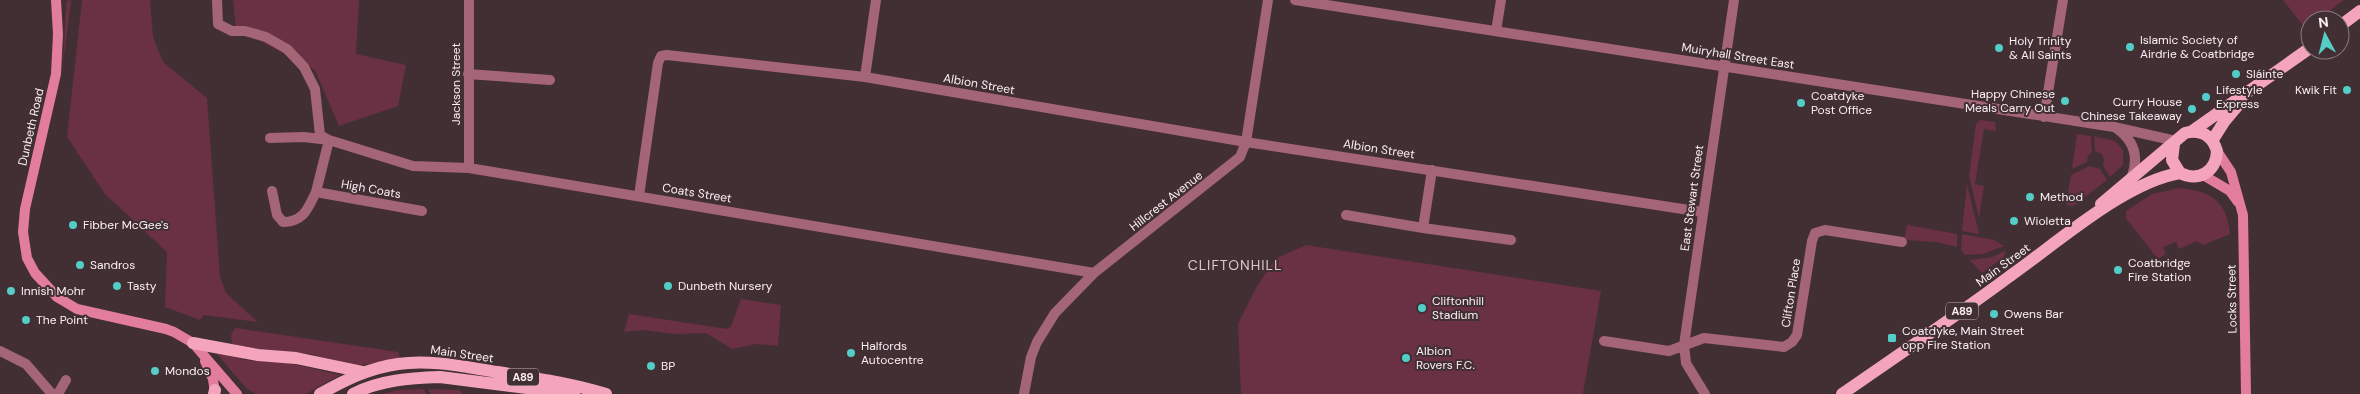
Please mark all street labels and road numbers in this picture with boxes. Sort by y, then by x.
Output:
street label: Muiryhall Street East [1680,39,1796,73]
street label: Jackson Street [448,43,464,125]
street label: Albion Street [942,70,1016,98]
street label: Dunbeth Road [14,87,48,167]
street label: Albion Street [1342,135,1416,163]
street label: East Stewart Street [1677,144,1707,252]
street label: Hillcrest Avenue [1126,167,1206,235]
street label: High Coats [340,176,402,202]
street label: Coats Street [661,180,733,206]
street label: Main Street [1973,240,2034,290]
street label: Clifton Place [1778,257,1804,329]
street label: Locks Street [2223,264,2241,334]
road number: A89 [1946,302,1978,320]
street label: Main Street [429,342,495,366]
road number: A89 [507,368,539,386]

